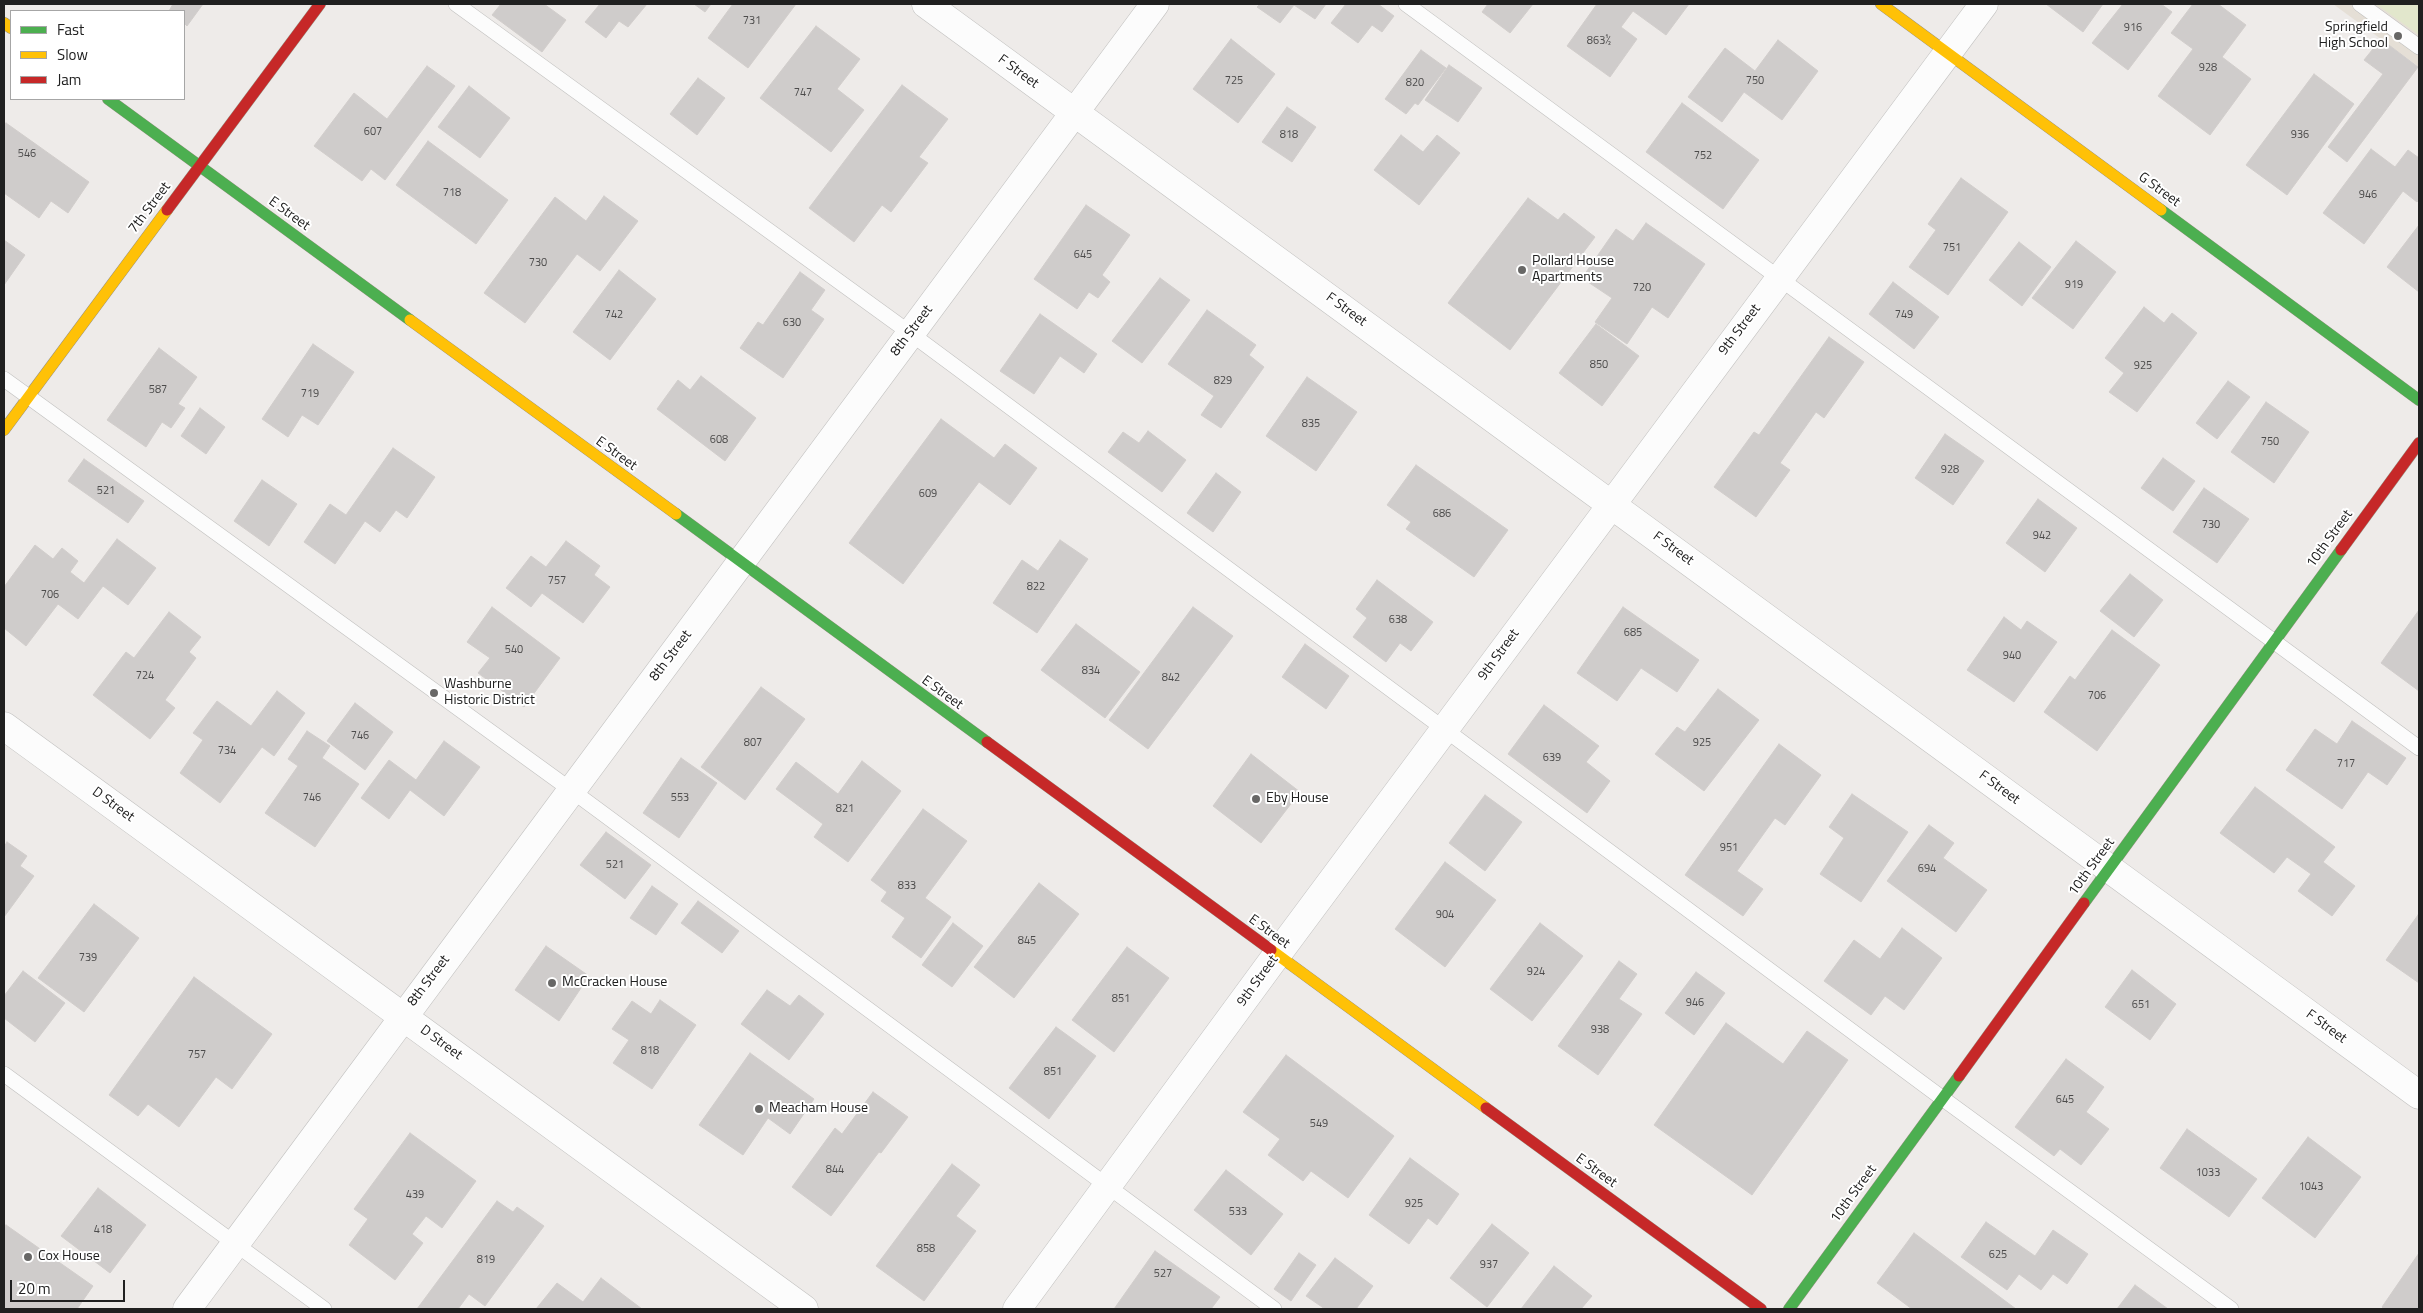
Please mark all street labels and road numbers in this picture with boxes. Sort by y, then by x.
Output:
street label: F Street [994,52,1042,92]
street label: G Street [2135,169,2183,211]
street label: 7th Street [125,179,175,237]
street label: E Street [265,193,313,235]
street label: F Street [1322,290,1370,330]
street label: 9th Street [1715,301,1765,359]
street label: 8th Street [887,302,937,360]
street label: E Street [592,433,640,475]
street label: 10th Street [2303,507,2357,571]
street label: F Street [1649,529,1697,569]
street label: 9th Street [1475,626,1523,684]
street label: 8th Street [646,627,696,685]
street label: E Street [918,672,966,714]
street label: F Street [1975,768,2023,808]
street label: D Street [89,784,137,826]
street label: 10th Street [2065,835,2119,899]
street label: E Street [1245,911,1293,953]
street label: 8th Street [404,952,454,1010]
street label: 9th Street [1234,952,1282,1010]
street label: F Street [2302,1007,2350,1047]
street label: D Street [417,1022,465,1064]
street label: E Street [1572,1150,1620,1192]
street label: 10th Street [1827,1162,1881,1226]

